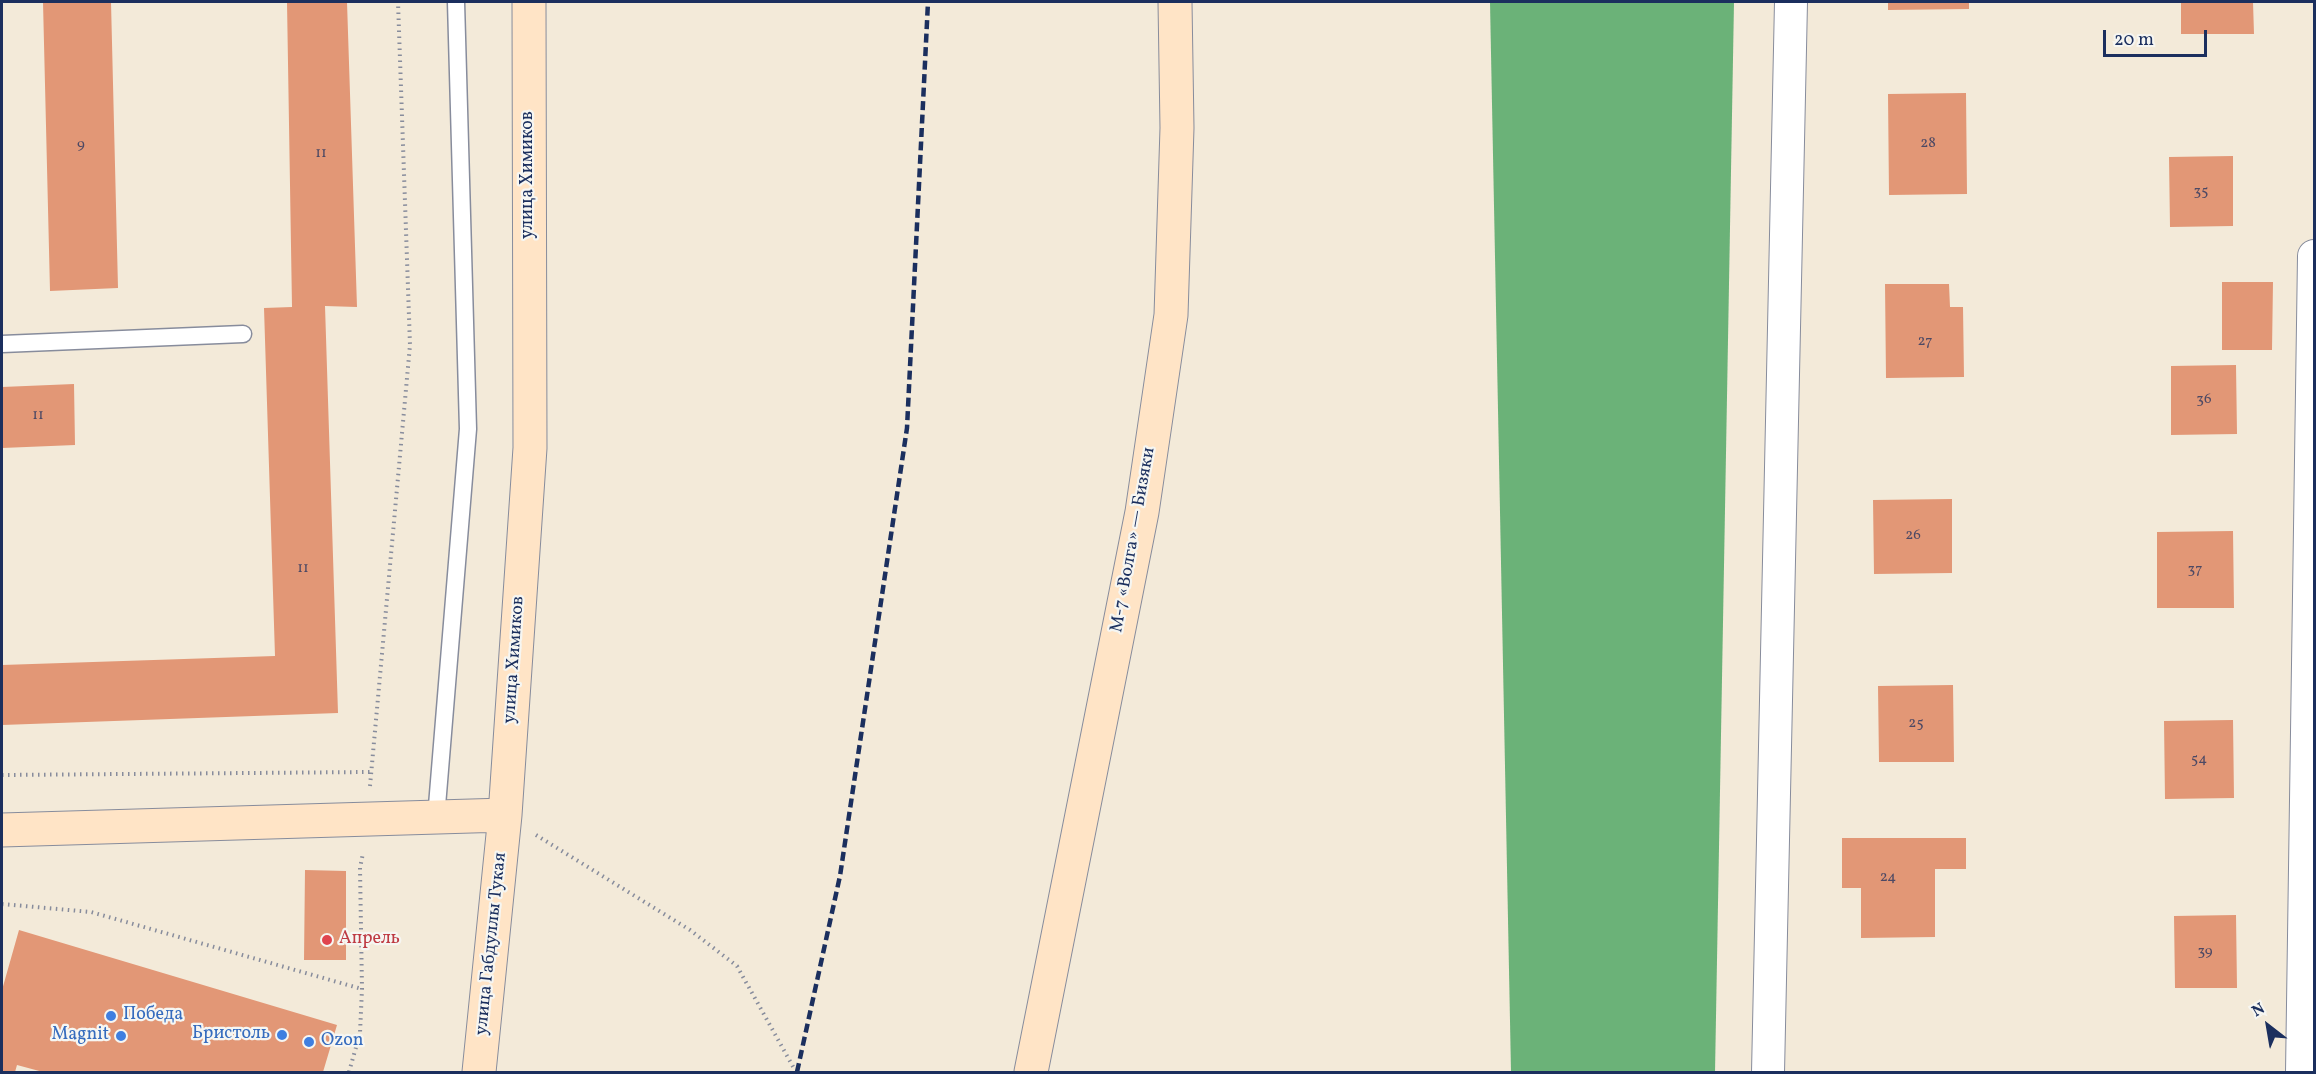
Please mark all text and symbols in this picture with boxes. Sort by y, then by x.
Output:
scale bar [2106,18,2210,56]
text: 20 m [2114,28,2154,53]
street label: улица Химиков [518,111,540,239]
house number: 28 [1920,135,1936,153]
house number: 9 [77,136,85,154]
house number: 11 [315,145,327,163]
house number: 35 [2194,183,2208,201]
house number: 27 [1918,333,1932,351]
house number: 36 [2196,391,2212,409]
house number: 11 [32,407,44,425]
street label: М-7 «Волга» — Бизяки [1107,446,1161,634]
house number: 26 [1905,527,1921,545]
house number: 11 [297,560,309,578]
house number: 37 [2188,561,2202,579]
street label: улица Химиков [500,595,530,725]
house number: 25 [1908,715,1924,733]
house number: 54 [2191,751,2207,769]
street label: улица Габдуллы Тукая [472,852,512,1036]
house number: 24 [1880,869,1896,887]
place label: Апрель [339,929,400,951]
marker: Апрель [320,933,334,947]
house number: 39 [2197,943,2213,961]
north arrow [2238,996,2298,1056]
text: N [2248,998,2269,1023]
place label: Победа [123,1005,183,1027]
marker: Победа [104,1009,118,1023]
place label: Бристоль [192,1024,270,1046]
place label: Magnit [52,1025,109,1047]
marker: Бристоль [275,1028,289,1042]
marker: Magnit [114,1029,128,1043]
place label: Ozon [321,1031,363,1053]
marker: Ozon [302,1035,316,1049]

